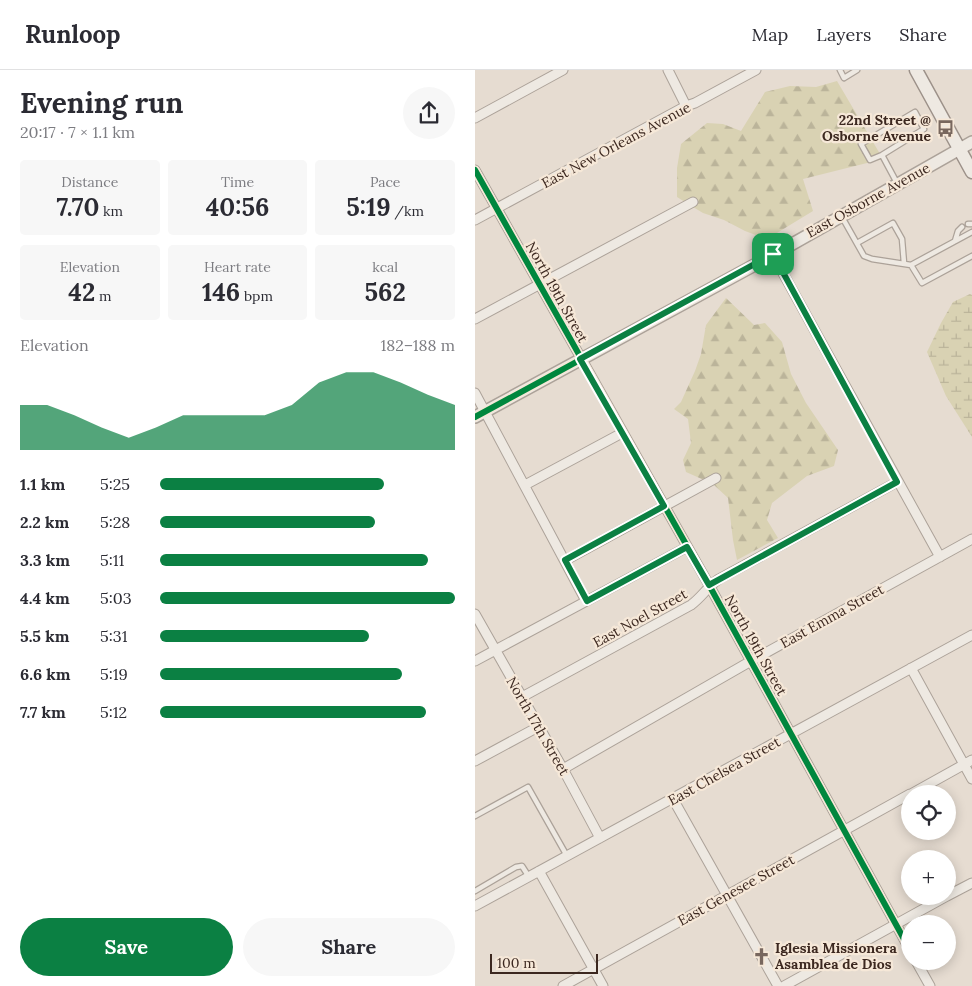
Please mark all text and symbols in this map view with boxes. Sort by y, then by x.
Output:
text: Runloop [25,19,121,50]
text: Map [752,23,788,46]
text: Layers [816,23,871,46]
text: Share [899,23,947,46]
text: Evening run [20,85,183,121]
button: share [403,87,455,139]
street label: East New Orleans Avenue [538,98,694,192]
place label: 22nd Street @ Osborne Avenue [822,111,931,145]
bus stop icon: 22nd Street @ Osborne Avenue [935,118,955,138]
text: 20:17 · 7 × 1.1 km [20,122,135,142]
street label: East Osborne Avenue [803,158,933,242]
text: Distance [61,173,118,191]
text: Time [221,173,254,191]
text: Pace [370,173,400,191]
text: 7.70 [57,191,99,223]
text: 40:56 [206,191,269,223]
text: 5:19 [346,191,391,223]
text: km [99,202,123,220]
text: /km [391,202,424,220]
pin [752,233,794,275]
street label: North 19th Street [522,238,592,346]
icon: arrive [759,240,787,268]
text: Elevation [60,258,120,276]
text: Heart rate [204,258,271,276]
text: kcal [372,258,398,276]
text: 42 [68,276,95,308]
text: 146 [202,276,240,308]
text: 562 [365,276,406,308]
text: m [95,287,111,305]
text: bpm [240,287,273,305]
text: Elevation [20,335,89,355]
text: 182–188 m [381,335,455,355]
text: 1.1 km [20,474,65,494]
text: 5:25 [100,474,130,494]
text: 2.2 km [20,512,69,532]
text: 5:28 [100,512,130,532]
text: 3.3 km [20,550,70,570]
text: 5:11 [100,550,124,570]
street label: East Emma Street [777,580,888,652]
street label: East Noel Street [590,584,691,651]
text: 4.4 km [20,588,70,608]
text: 5:03 [100,588,132,608]
street label: North 19th Street [721,591,791,699]
text: 5.5 km [20,626,69,646]
text: 5:31 [100,626,127,646]
text: 6.6 km [20,664,71,684]
text: 5:19 [100,664,128,684]
street label: North 17th Street [502,673,574,779]
text: 7.7 km [20,702,66,722]
text: 5:12 [100,702,127,722]
street label: East Chelsea Street [665,732,784,809]
map controls [901,785,956,970]
button: locate [901,785,956,840]
street label: East Genesee Street [674,850,798,930]
button: + [901,850,956,905]
button: − [901,915,956,970]
button: Save [20,918,233,976]
button: Share [243,918,455,976]
place label: Iglesia Missionera Asamblea de Dios [775,939,897,973]
church icon: Iglesia Missionera Asamblea de Dios [751,946,771,966]
scale bar [490,951,597,974]
text: 100 m [497,954,536,972]

